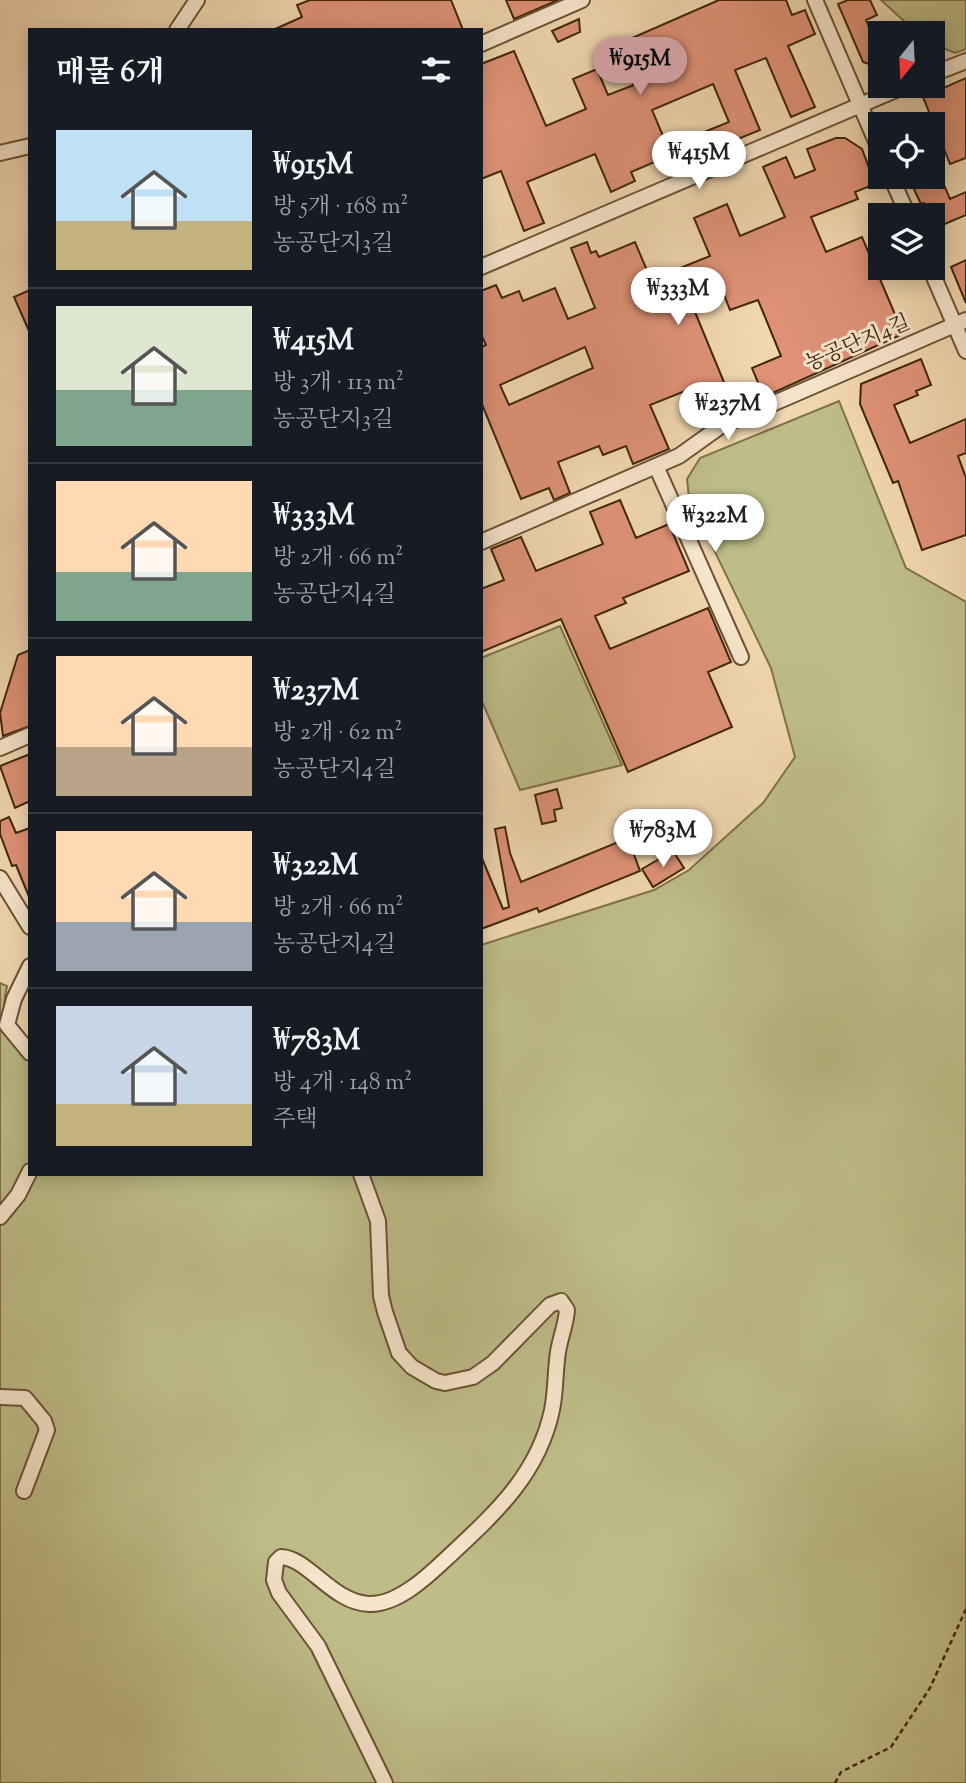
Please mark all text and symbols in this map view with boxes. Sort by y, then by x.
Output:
north arrow [868,21,945,98]
map controls [868,21,945,280]
pin: ₩915M [591,38,689,97]
text: ₩915M [609,43,671,76]
icon: filters [417,51,455,89]
text: 매물 6개 [56,52,164,95]
button: locate [868,112,945,189]
pin: ₩415M [650,132,748,191]
text: ₩415M [668,137,730,170]
text: ₩915M [273,144,353,187]
icon: home [112,158,196,242]
text: 방 5개 · 168 m² [273,191,408,224]
button: layers [868,203,945,280]
text: 농공단지3길 [273,228,393,261]
pin: ₩333M [629,268,727,327]
text: ₩333M [647,273,709,306]
street label: 농공단지4길 [801,308,915,380]
text: ₩415M [273,320,354,363]
icon: home [112,334,196,418]
text: 방 3개 · 113 m² [273,367,404,400]
pin: ₩237M [679,382,777,442]
text: ₩237M [695,388,761,421]
text: 농공단지3길 [273,404,393,437]
pin: ₩322M [666,494,764,554]
text: ₩333M [273,495,355,538]
text: ₩322M [682,500,748,533]
icon: home [112,509,196,593]
text: 방 2개 · 66 m² [273,542,403,575]
text: 농공단지4길 [273,579,396,612]
text: ₩237M [273,670,359,713]
icon: home [112,684,196,768]
text: 방 2개 · 62 m² [273,717,402,750]
text: 농공단지4길 [273,754,396,787]
pin: ₩783M [614,810,712,869]
text: ₩783M [630,815,697,848]
text: ₩322M [273,845,358,888]
icon: home [112,859,196,943]
text: 방 2개 · 66 m² [273,892,403,925]
text: 농공단지4길 [273,929,396,962]
text: ₩783M [273,1020,360,1063]
icon: home [112,1034,196,1118]
text: 방 4개 · 148 m² [273,1067,412,1100]
text: 주택 [273,1104,317,1137]

